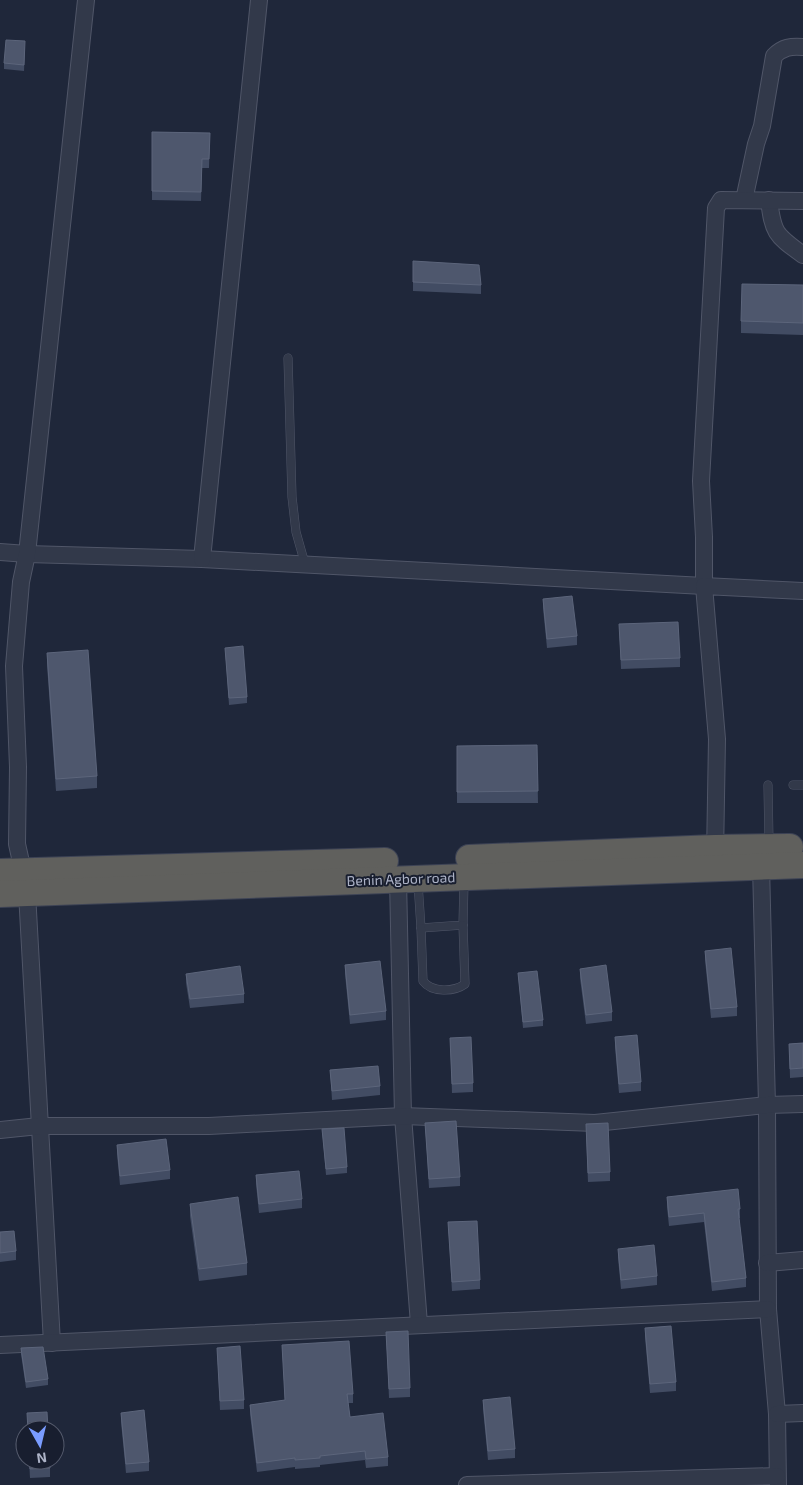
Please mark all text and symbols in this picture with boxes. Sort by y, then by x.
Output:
street label: Benin Agbor road [346,868,456,889]
north arrow [15,1420,65,1470]
text: N [36,1449,48,1467]

